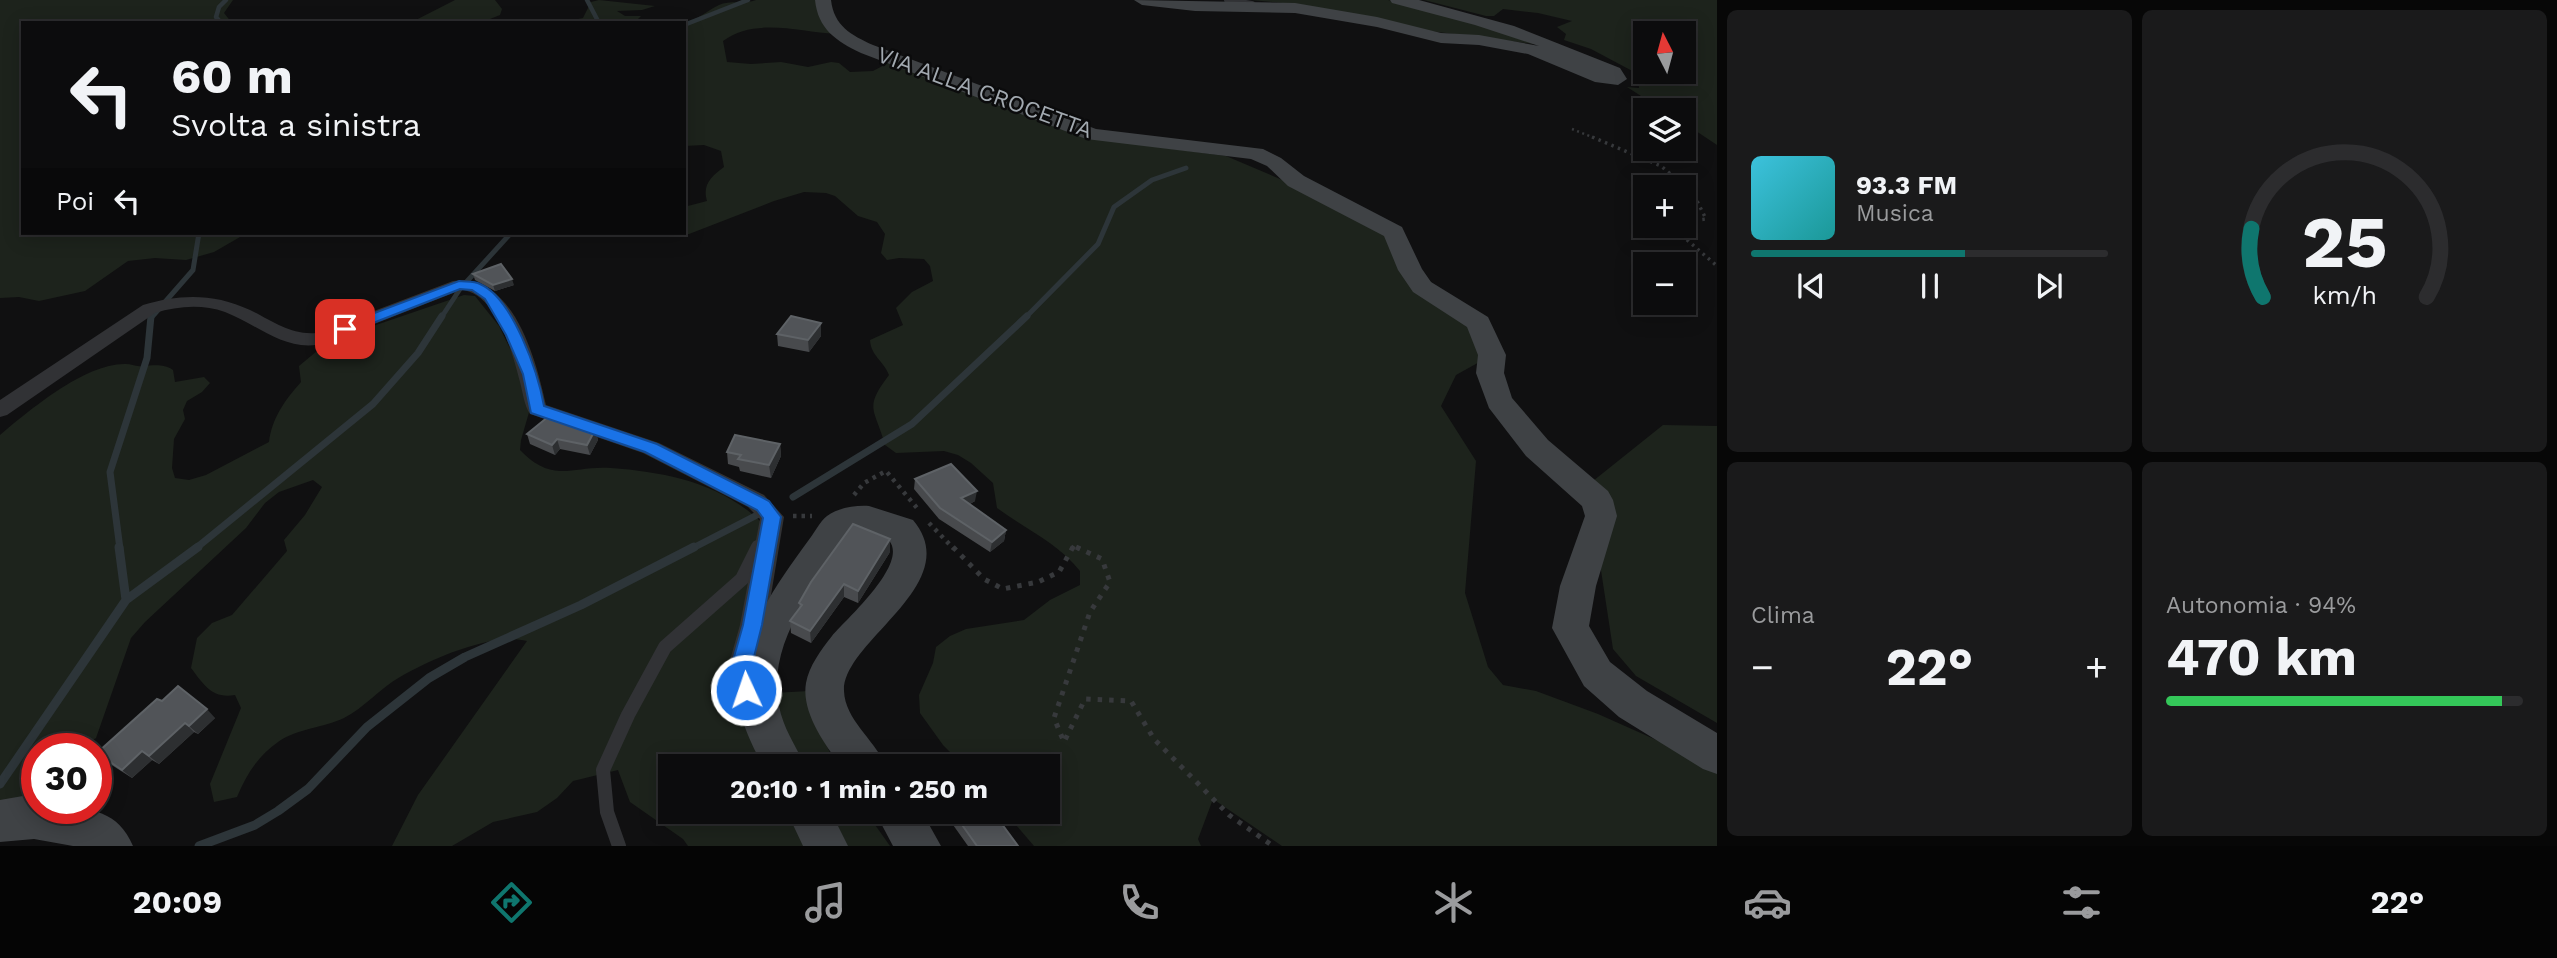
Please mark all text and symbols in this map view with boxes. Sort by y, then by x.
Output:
north arrow [1633,21,1696,84]
map controls [1633,21,1696,315]
street label: VIA ALLA CROCETTA [873,41,1096,144]
text: 60 m [171,47,293,105]
icon: left [56,49,147,140]
button: layers [1633,98,1696,161]
text: Svolta a sinistra [171,106,421,144]
text: 93.3 FM [1856,170,1957,200]
button: + [1633,175,1696,238]
icon: left [108,182,146,220]
text: Poi [56,186,94,216]
text: 25 [2302,199,2387,285]
text: Musica [1856,200,1934,227]
button: − [1633,252,1696,315]
icon: previous [1792,267,1830,305]
icon: pause [1911,267,1949,305]
icon: next [2030,267,2068,305]
text: km/h [2312,281,2377,310]
pin [315,299,375,359]
icon: arrive [326,310,364,348]
text: Autonomia · 94% [2166,592,2356,619]
text: Clima [1751,602,1815,629]
text: 470 km [2166,627,2357,688]
text: 22° [1886,637,1973,698]
text: − [1751,645,1774,689]
text: + [2085,645,2108,689]
position arrow [709,653,783,727]
speed limit sign: 30 [21,733,112,824]
text: 20:10 · 1 min · 250 m [730,774,988,804]
icon: directions [487,878,536,927]
icon: music [801,878,850,927]
icon: phone [1115,878,1164,927]
icon: climate [1429,878,1478,927]
icon: car [1743,878,1792,927]
icon: filters [2057,878,2106,927]
text: 20:09 [132,883,222,921]
text: 22° [2370,883,2424,921]

